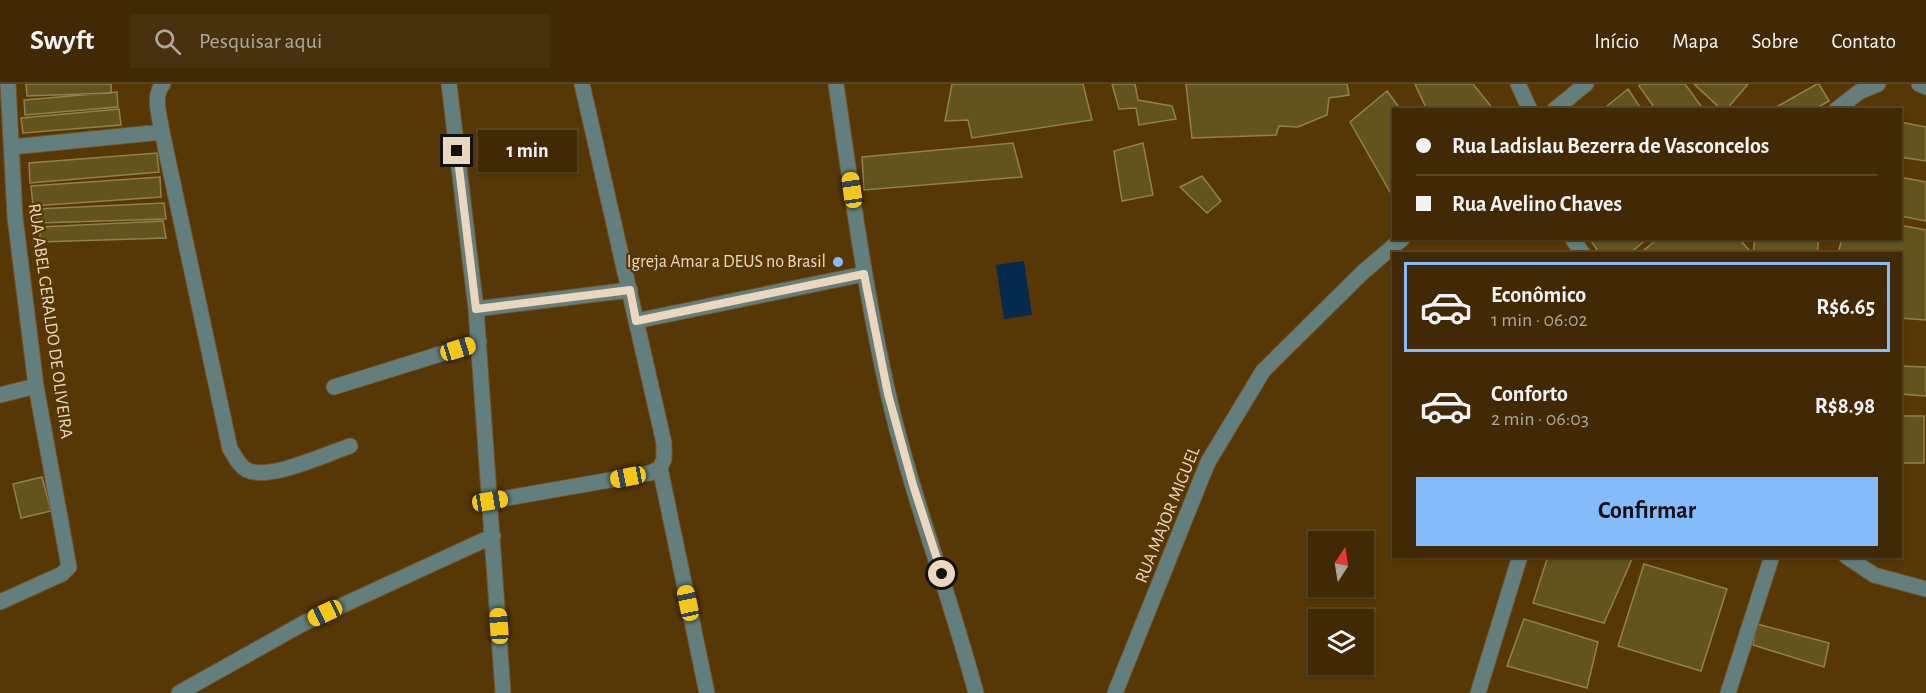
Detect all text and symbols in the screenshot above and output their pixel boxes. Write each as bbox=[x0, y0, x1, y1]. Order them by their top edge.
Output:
search box bbox=[130, 14, 550, 68]
icon: search bbox=[151, 25, 184, 58]
text: Swyft bbox=[30, 27, 94, 55]
text: Pesquisar aqui bbox=[199, 30, 322, 52]
text: Início bbox=[1594, 31, 1639, 52]
text: Mapa bbox=[1672, 31, 1719, 52]
text: Sobre bbox=[1752, 31, 1798, 52]
text: Contato bbox=[1831, 31, 1896, 52]
callout: 1 min bbox=[478, 130, 577, 172]
text: Rua Ladislau Bezerra de Vasconcelos bbox=[1452, 135, 1769, 157]
route end bbox=[443, 137, 470, 164]
text: 1 min bbox=[506, 141, 549, 161]
car bbox=[841, 171, 863, 209]
text: Rua Avelino Chaves bbox=[1452, 193, 1622, 215]
street label: RUA ABEL GERALDO DE OLIVEIRA bbox=[25, 202, 76, 440]
place label: Igreja Amar a DEUS no Brasil bbox=[627, 253, 826, 271]
marker: Igreja Amar a DEUS no Brasil bbox=[831, 255, 845, 269]
icon: car bbox=[1419, 280, 1473, 334]
text: Econômico bbox=[1491, 284, 1586, 306]
text: R$6.65 bbox=[1816, 296, 1875, 318]
text: 1 min · 06:02 bbox=[1491, 310, 1588, 330]
car bbox=[438, 335, 478, 363]
icon: car bbox=[1419, 379, 1473, 433]
text: Conforto bbox=[1491, 383, 1568, 405]
text: R$8.98 bbox=[1815, 395, 1875, 417]
text: 2 min · 06:03 bbox=[1491, 409, 1589, 429]
street label: RUA MAJOR MIGUEL bbox=[1132, 444, 1204, 586]
car bbox=[609, 465, 647, 489]
button: Confirmar bbox=[1416, 477, 1878, 546]
car bbox=[471, 489, 509, 513]
north arrow bbox=[1308, 531, 1374, 597]
map controls bbox=[1308, 531, 1374, 675]
route start bbox=[928, 560, 955, 587]
car bbox=[675, 584, 701, 622]
car bbox=[305, 597, 345, 629]
car bbox=[489, 607, 509, 645]
button: layers bbox=[1308, 609, 1374, 675]

